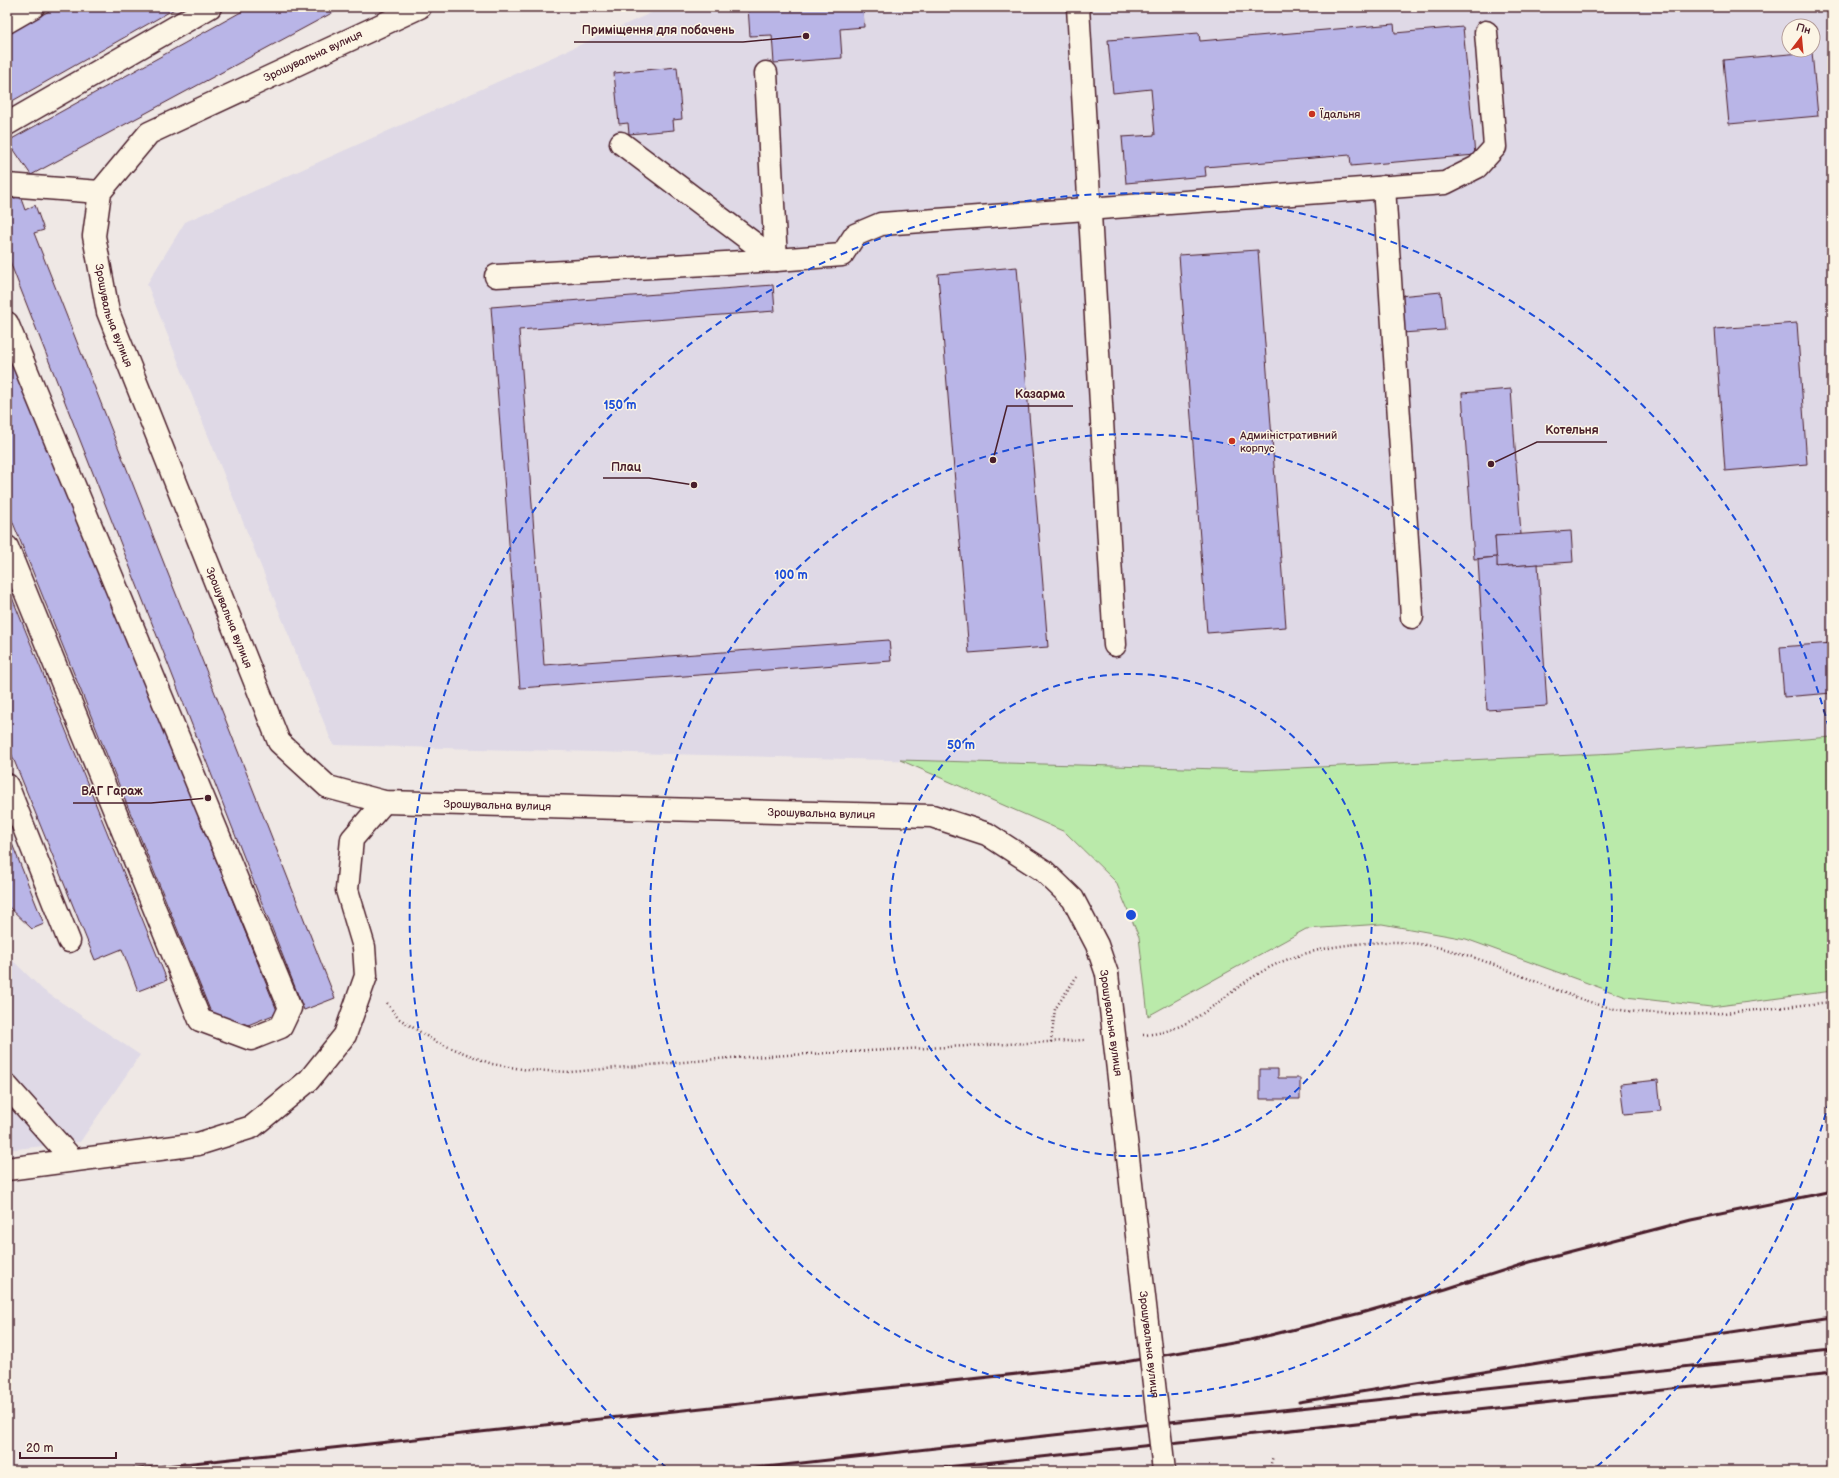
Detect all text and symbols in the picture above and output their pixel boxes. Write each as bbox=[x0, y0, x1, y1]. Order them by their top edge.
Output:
callout: Приміщення для побачень bbox=[574, 18, 743, 42]
north arrow bbox=[1781, 18, 1821, 58]
text: Пн bbox=[1795, 21, 1812, 37]
text: Приміщення для побачень bbox=[582, 23, 735, 38]
street label: Зрошувальна вулиця bbox=[262, 27, 364, 85]
place label: Їдальня bbox=[1319, 107, 1360, 121]
marker: Їдальня bbox=[1307, 109, 1317, 119]
street label: Зрошувальна вулиця bbox=[93, 263, 136, 369]
callout: Казарма bbox=[1007, 382, 1073, 406]
text: Казарма bbox=[1015, 387, 1066, 402]
text: 150 m bbox=[604, 398, 636, 413]
callout: Котельня bbox=[1537, 418, 1607, 442]
text: Котельня bbox=[1545, 423, 1599, 438]
place label: Адмиіністративний корпус bbox=[1239, 429, 1337, 455]
marker: Адмиіністративний корпус bbox=[1227, 436, 1237, 446]
callout: Плац bbox=[603, 454, 649, 478]
text: Плац bbox=[611, 460, 642, 475]
street label: Зрошувальна вулиця bbox=[204, 565, 255, 670]
text: 100 m bbox=[774, 568, 808, 583]
text: 50 m bbox=[947, 738, 975, 753]
callout: ВАГ Гараж bbox=[73, 779, 151, 803]
text: ВАГ Гараж bbox=[81, 784, 143, 799]
street label: Зрошувальна вулиця bbox=[444, 797, 551, 813]
street label: Зрошувальна вулиця bbox=[767, 805, 875, 821]
centre of rings bbox=[1124, 908, 1138, 922]
street label: Зрошувальна вулиця bbox=[1097, 969, 1125, 1077]
street label: Зрошувальна вулиця bbox=[1137, 1290, 1162, 1399]
scale bar bbox=[20, 1434, 116, 1460]
text: 20 m bbox=[26, 1441, 53, 1456]

